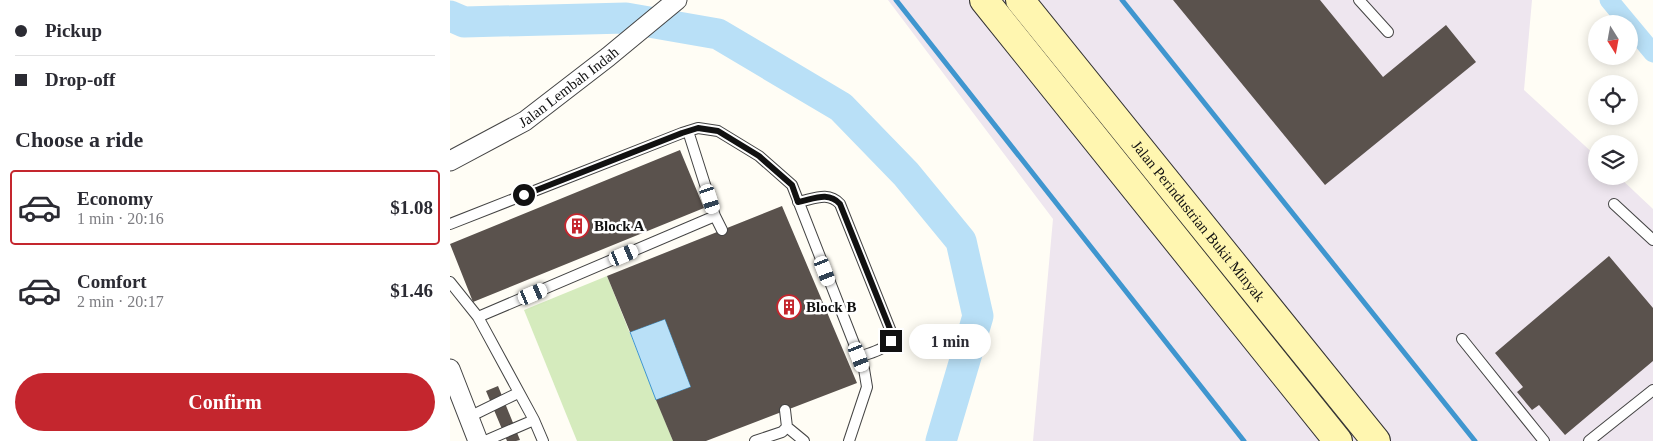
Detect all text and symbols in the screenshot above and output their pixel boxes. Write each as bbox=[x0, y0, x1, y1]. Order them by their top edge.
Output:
north arrow bbox=[1588, 15, 1638, 65]
map controls bbox=[1588, 15, 1638, 185]
text: Pickup bbox=[45, 20, 102, 41]
street label: Jalan Lembah Indah bbox=[516, 43, 622, 131]
text: Drop-off bbox=[45, 69, 115, 90]
button: locate bbox=[1588, 75, 1638, 125]
text: Choose a ride bbox=[15, 127, 143, 152]
button: layers bbox=[1588, 135, 1638, 185]
street label: Jalan Perindustrian Bukit Minyak bbox=[1129, 137, 1268, 305]
car bbox=[698, 182, 721, 216]
route start bbox=[513, 184, 535, 206]
icon: car bbox=[17, 185, 62, 230]
text: Economy bbox=[77, 188, 153, 209]
text: $1.08 bbox=[390, 197, 433, 218]
text: 1 min · 20:16 bbox=[77, 210, 164, 227]
building icon: Block A bbox=[564, 213, 590, 239]
place label: Block A bbox=[594, 218, 645, 234]
car bbox=[607, 242, 640, 268]
car bbox=[812, 254, 837, 288]
icon: car bbox=[17, 268, 62, 313]
text: Comfort bbox=[77, 271, 147, 292]
text: $1.46 bbox=[390, 280, 433, 301]
car bbox=[516, 281, 549, 307]
text: 2 min · 20:17 bbox=[77, 293, 164, 310]
building icon: Block B bbox=[776, 294, 802, 320]
place label: Block B bbox=[806, 299, 856, 315]
callout: 1 min bbox=[908, 324, 991, 358]
route end bbox=[880, 330, 902, 352]
text: 1 min bbox=[931, 333, 969, 350]
car bbox=[846, 340, 871, 374]
button: Confirm bbox=[15, 373, 435, 431]

